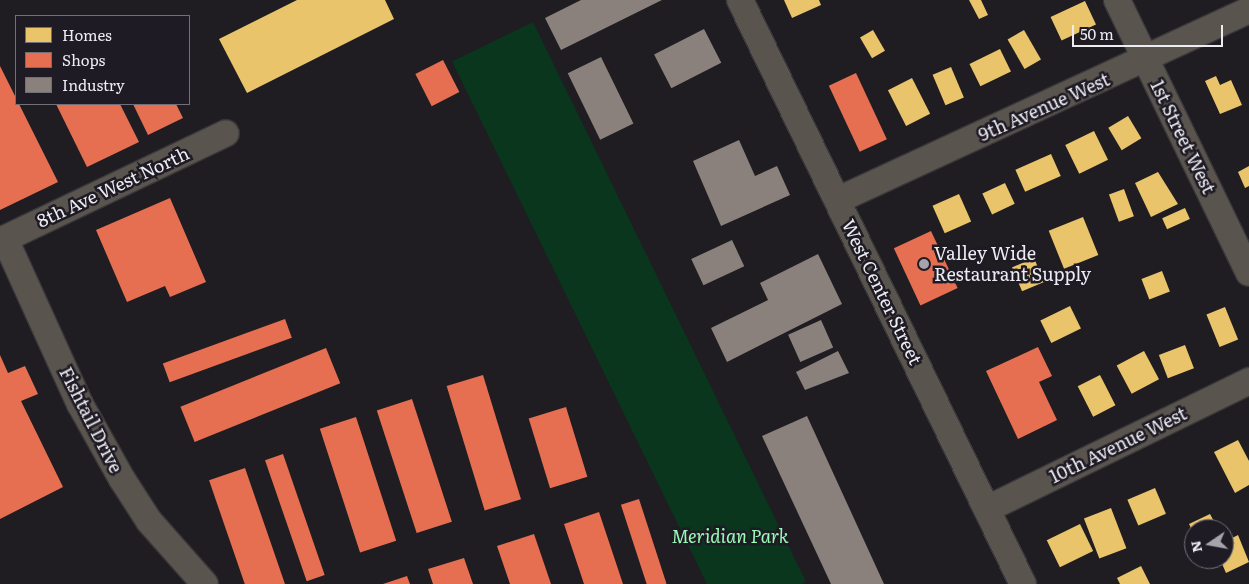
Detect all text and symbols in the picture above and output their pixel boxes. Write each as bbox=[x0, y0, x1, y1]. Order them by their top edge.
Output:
legend bbox=[15, 15, 190, 105]
scale bar bbox=[1074, 15, 1225, 47]
text: 50 m bbox=[1080, 22, 1114, 45]
text: Homes bbox=[62, 23, 112, 46]
text: Shops bbox=[62, 48, 105, 71]
street label: 9th Avenue West bbox=[975, 68, 1113, 146]
text: Industry bbox=[62, 73, 125, 96]
street label: 1st Street West bbox=[1146, 77, 1220, 197]
street label: 8th Ave West North bbox=[33, 142, 193, 232]
street label: West Center Street bbox=[837, 216, 927, 368]
place label: Valley Wide Restaurant Supply bbox=[934, 243, 1091, 286]
marker: Valley Wide Restaurant Supply bbox=[918, 258, 930, 270]
street label: Fishtail Drive bbox=[55, 363, 127, 477]
street label: 10th Avenue West bbox=[1046, 402, 1190, 488]
north arrow bbox=[1184, 519, 1234, 569]
park label: Meridian Park bbox=[671, 525, 789, 547]
text: N bbox=[1184, 539, 1206, 555]

